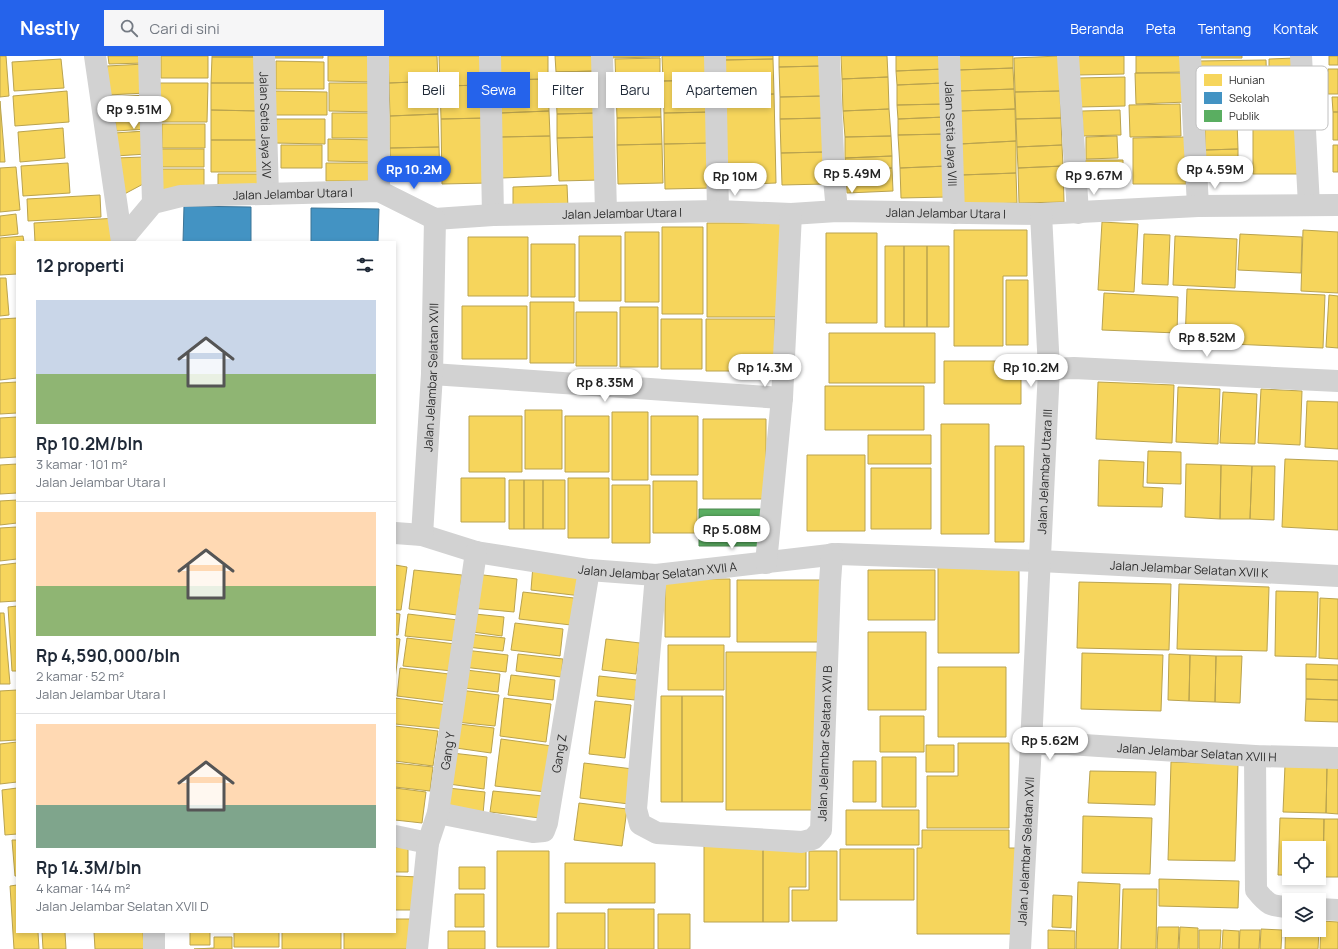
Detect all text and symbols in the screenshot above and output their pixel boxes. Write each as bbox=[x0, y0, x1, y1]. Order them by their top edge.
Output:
search box bbox=[104, 10, 384, 46]
text: Nestly bbox=[20, 15, 80, 41]
icon: search bbox=[118, 17, 140, 39]
text: Cari di sini bbox=[150, 18, 220, 39]
text: Beranda bbox=[1070, 19, 1124, 38]
text: Peta bbox=[1146, 19, 1176, 38]
text: Tentang bbox=[1198, 19, 1251, 38]
text: Kontak bbox=[1273, 19, 1318, 38]
legend bbox=[1196, 66, 1328, 130]
street label: Jalan Setia Jaya XIV bbox=[256, 71, 276, 179]
chip: Beli bbox=[408, 72, 459, 108]
chip: Sewa bbox=[467, 72, 530, 108]
chip: Filter bbox=[538, 72, 598, 108]
chip: Baru bbox=[606, 72, 664, 108]
chip: Apartemen bbox=[672, 72, 771, 108]
text: Hunian bbox=[1229, 72, 1265, 87]
street label: Jalan Setia Jaya VIII bbox=[941, 81, 962, 187]
text: Sekolah bbox=[1229, 90, 1269, 105]
pin: Rp 9.51M bbox=[93, 96, 175, 130]
text: Rp 9.51M bbox=[106, 100, 162, 118]
text: Publik bbox=[1229, 108, 1260, 123]
pin: Rp 10.2M bbox=[373, 156, 455, 190]
pin: Rp 4.59M bbox=[1174, 156, 1256, 190]
text: Rp 10.2M bbox=[386, 160, 442, 178]
pin: Rp 5.49M bbox=[811, 160, 893, 194]
text: Rp 4.59M bbox=[1186, 160, 1244, 178]
pin: Rp 9.67M bbox=[1053, 162, 1135, 196]
pin: Rp 10M bbox=[702, 163, 768, 197]
text: Rp 5.49M bbox=[823, 164, 881, 182]
text: Rp 9.67M bbox=[1065, 166, 1123, 184]
text: Rp 10M bbox=[713, 167, 757, 185]
street label: Jalan Jelambar Utara I bbox=[233, 183, 353, 203]
street label: Jalan Jelambar Utara I bbox=[562, 203, 682, 222]
street label: Jalan Jelambar Utara I bbox=[886, 203, 1006, 222]
text: 12 properti bbox=[36, 254, 124, 277]
icon: filters bbox=[354, 254, 376, 276]
street label: Jalan Jelambar Selatan XVII bbox=[419, 303, 442, 452]
pin: Rp 8.52M bbox=[1166, 324, 1248, 358]
icon: home bbox=[170, 326, 242, 398]
text: Rp 8.52M bbox=[1178, 328, 1236, 346]
pin: Rp 14.3M bbox=[724, 354, 806, 388]
pin: Rp 10.2M bbox=[990, 354, 1072, 388]
text: Rp 14.3M bbox=[737, 358, 793, 376]
text: Rp 10.2M bbox=[1003, 358, 1059, 376]
pin: Rp 8.35M bbox=[564, 369, 646, 403]
text: Rp 8.35M bbox=[576, 373, 634, 391]
street label: Jalan Jelambar Utara III bbox=[1033, 408, 1056, 535]
text: Rp 10.2M/bln bbox=[36, 432, 143, 455]
text: 3 kamar · 101 m² bbox=[36, 455, 127, 473]
text: Jalan Jelambar Utara I bbox=[36, 473, 166, 491]
pin: Rp 5.08M bbox=[691, 516, 773, 550]
text: Rp 5.08M bbox=[703, 520, 761, 538]
icon: home bbox=[170, 538, 242, 610]
street label: Jalan Jelambar Selatan XVII K bbox=[1110, 556, 1270, 581]
street label: Jalan Jelambar Selatan XVII A bbox=[577, 557, 738, 584]
text: Rp 4,590,000/bln bbox=[36, 644, 180, 667]
street label: Jalan Jelambar Selatan XVI B bbox=[813, 665, 835, 822]
text: 2 kamar · 52 m² bbox=[36, 667, 124, 685]
text: Jalan Jelambar Utara I bbox=[36, 685, 166, 703]
pin: Rp 5.62M bbox=[1009, 727, 1091, 761]
street label: Gang Y bbox=[436, 730, 458, 771]
text: Rp 5.62M bbox=[1021, 731, 1079, 749]
street label: Gang Z bbox=[547, 733, 570, 774]
street label: Jalan Jelambar Selatan XVII H bbox=[1116, 739, 1277, 765]
icon: home bbox=[170, 750, 242, 822]
street label: Jalan Jelambar Selatan XVII bbox=[1013, 776, 1038, 926]
map controls bbox=[1282, 841, 1326, 937]
button: locate bbox=[1282, 841, 1326, 885]
text: Rp 14.3M/bln bbox=[36, 856, 141, 879]
text: 4 kamar · 144 m² bbox=[36, 879, 130, 897]
button: layers bbox=[1282, 893, 1326, 937]
text: Jalan Jelambar Selatan XVII D bbox=[36, 897, 209, 915]

